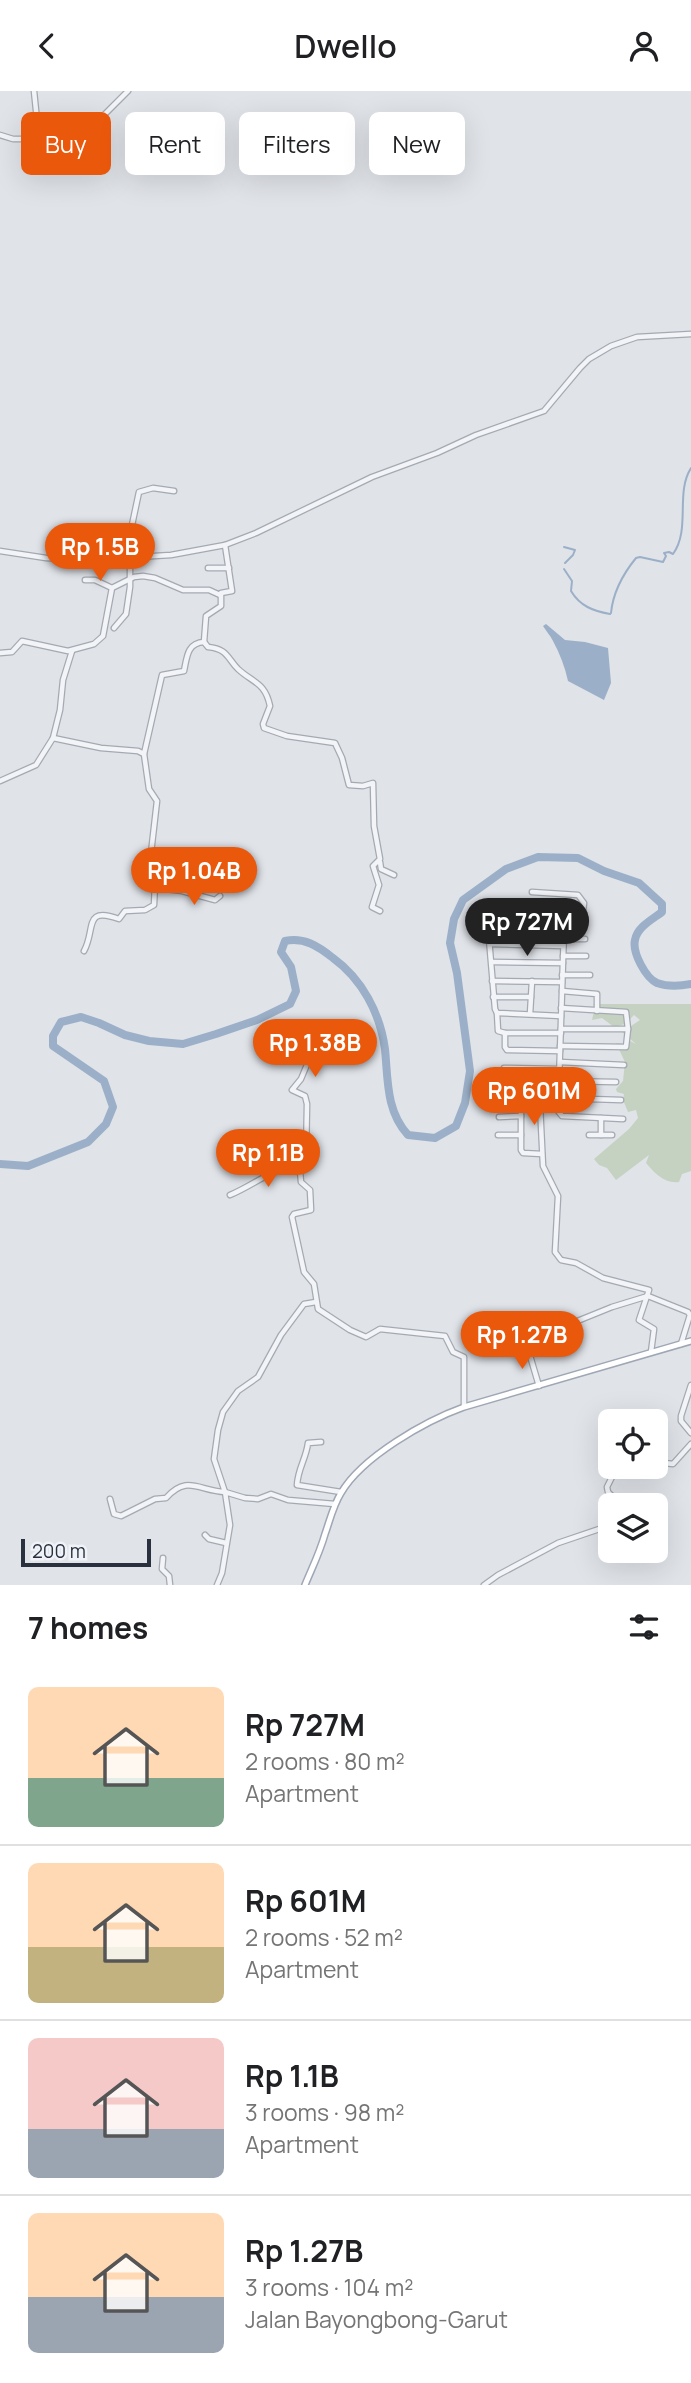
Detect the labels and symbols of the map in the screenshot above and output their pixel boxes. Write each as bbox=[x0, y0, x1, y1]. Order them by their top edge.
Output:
pin: Rp 1.5B bbox=[35, 524, 165, 583]
pin: Rp 1.04B bbox=[122, 847, 266, 907]
pin: Rp 727M bbox=[462, 899, 592, 958]
pin: Rp 1.38B bbox=[243, 1019, 387, 1079]
pin: Rp 601M bbox=[469, 1067, 599, 1127]
pin: Rp 1.1B bbox=[203, 1129, 333, 1189]
pin: Rp 1.27B bbox=[450, 1311, 594, 1371]
scale bar bbox=[21, 1536, 150, 1568]

